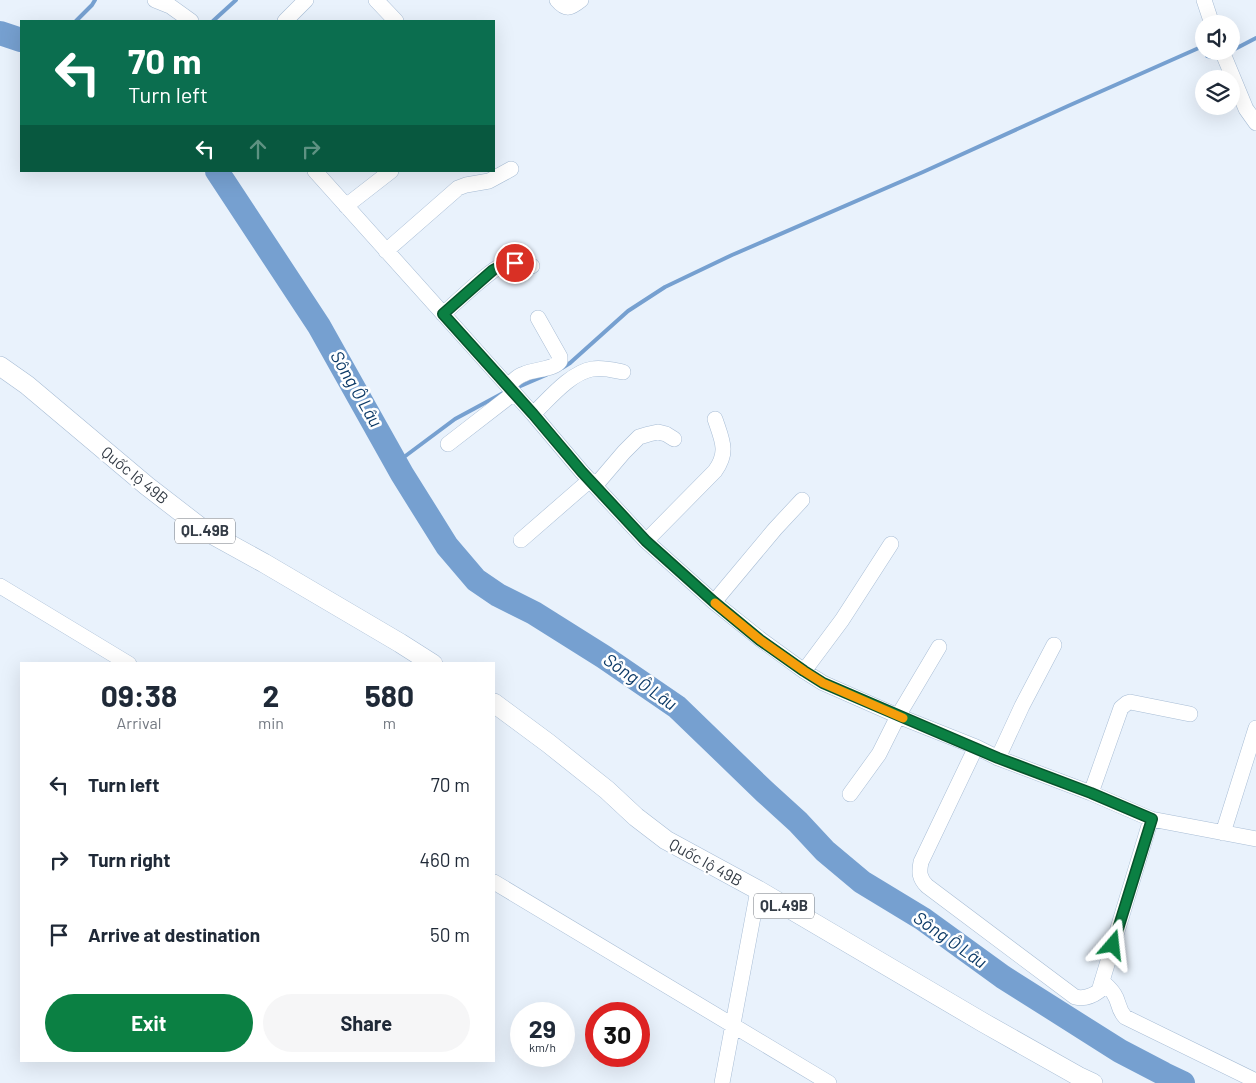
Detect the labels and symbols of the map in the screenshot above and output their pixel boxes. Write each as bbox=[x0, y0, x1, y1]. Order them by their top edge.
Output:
pin bbox=[494, 242, 536, 284]
water label: Sông Ô Lâu bbox=[326, 346, 387, 431]
street label: Quốc lộ 49B bbox=[98, 442, 173, 507]
road number: QL.49B bbox=[175, 518, 235, 544]
water label: Sông Ô Lâu bbox=[600, 648, 681, 714]
street label: Quốc lộ 49B bbox=[666, 834, 746, 889]
road number: QL.49B bbox=[754, 894, 814, 918]
water label: Sông Ô Lâu bbox=[910, 906, 991, 972]
position arrow bbox=[1086, 918, 1138, 970]
speed limit sign: 30 bbox=[585, 1002, 650, 1067]

